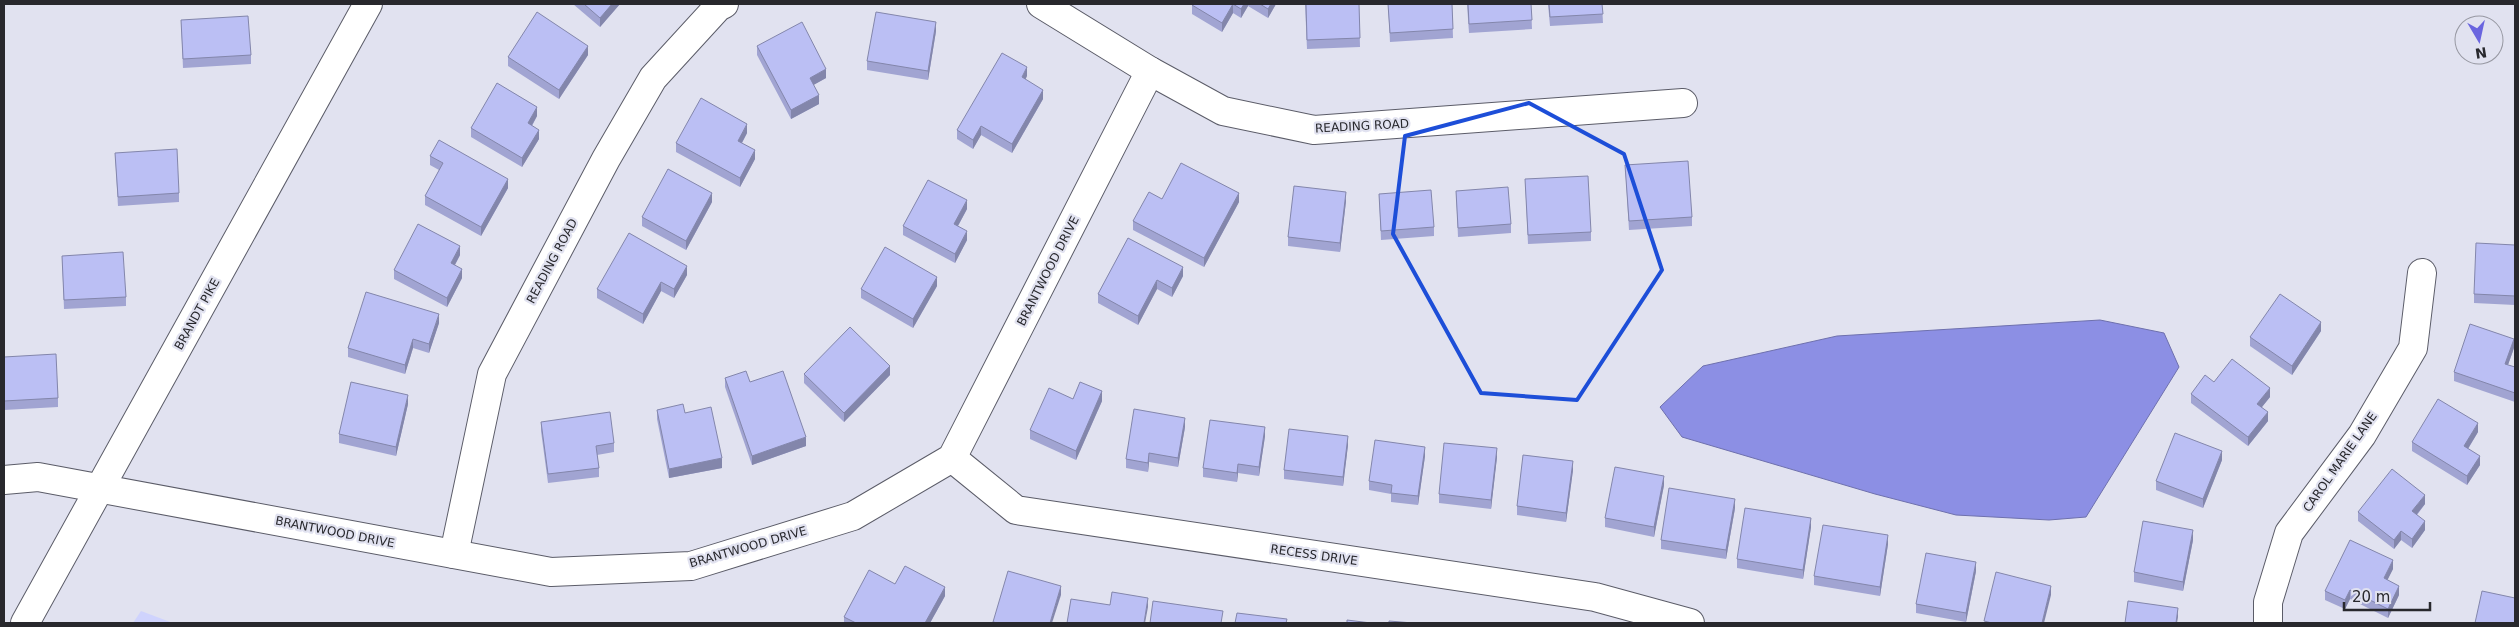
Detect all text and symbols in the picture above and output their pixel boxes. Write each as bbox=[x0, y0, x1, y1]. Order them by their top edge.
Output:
north arrow bbox=[2454, 15, 2504, 65]
text: N bbox=[2474, 44, 2488, 62]
street label: READING ROAD bbox=[1315, 117, 1409, 135]
street label: BRANTWOOD DRIVE bbox=[1014, 214, 1082, 328]
street label: READING ROAD bbox=[524, 216, 580, 306]
street label: BRANDT PIKE bbox=[172, 276, 222, 352]
street label: CAROL MARIE LANE bbox=[2300, 409, 2380, 515]
street label: BRANTWOOD DRIVE bbox=[274, 514, 396, 550]
street label: BRANTWOOD DRIVE bbox=[688, 524, 808, 570]
street label: RECESS DRIVE bbox=[1270, 542, 1358, 568]
scale bar bbox=[2344, 580, 2430, 612]
text: 20 m bbox=[2352, 588, 2390, 606]

